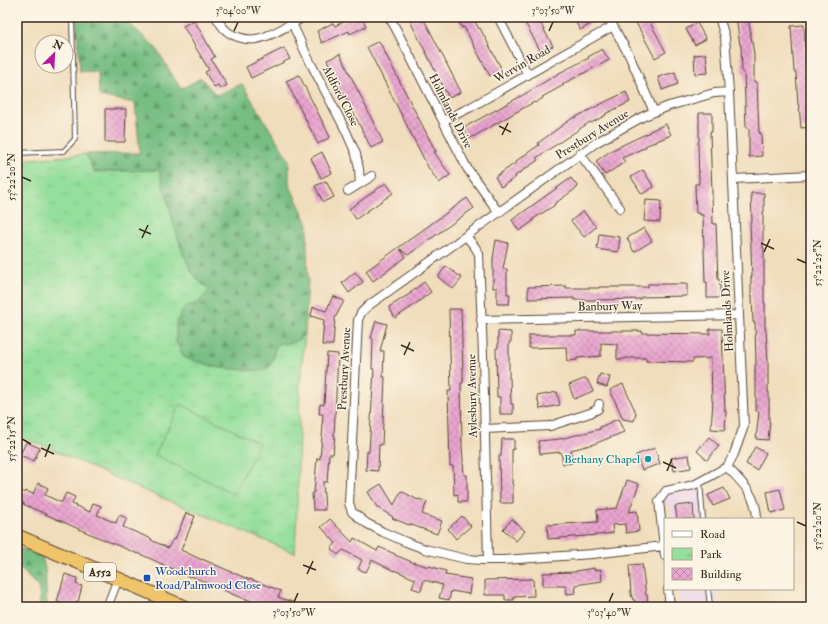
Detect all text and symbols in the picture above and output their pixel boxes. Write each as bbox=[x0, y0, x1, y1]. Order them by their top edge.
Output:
text: 3°04'00"W bbox=[215, 5, 261, 17]
text: 3°03'50"W bbox=[532, 5, 575, 17]
north arrow bbox=[34, 34, 74, 74]
text: N bbox=[50, 37, 66, 54]
street label: Wervin Road bbox=[490, 42, 553, 87]
street label: Aldford Close bbox=[319, 63, 362, 129]
street label: Holmlands Drive bbox=[425, 71, 476, 151]
street label: Prestbury Avenue bbox=[553, 106, 632, 163]
text: 53°22'20"N bbox=[6, 153, 18, 201]
text: 53°22'25"N bbox=[812, 239, 824, 287]
street label: Holmlands Drive bbox=[718, 270, 737, 352]
street label: Banbury Way bbox=[578, 298, 643, 315]
street label: Prestbury Avenue bbox=[335, 327, 354, 411]
street label: Aylesbury Avenue bbox=[464, 354, 481, 439]
text: 53°22'15"N bbox=[6, 416, 18, 462]
place label: Bethany Chapel bbox=[564, 452, 640, 467]
marker: Bethany Chapel bbox=[643, 454, 653, 464]
text: 53°22'20"N bbox=[812, 502, 824, 550]
legend bbox=[664, 518, 794, 590]
text: Road bbox=[700, 527, 725, 542]
text: Park bbox=[700, 547, 722, 562]
road number: A552 bbox=[84, 563, 116, 581]
place label: Woodchurch Road/Palmwood Close bbox=[154, 564, 261, 593]
text: Building bbox=[700, 567, 743, 582]
marker: Woodchurch Road/Palmwood Close bbox=[142, 573, 152, 583]
text: 3°03'50"W bbox=[273, 607, 316, 619]
text: 3°03'40"W bbox=[587, 607, 632, 619]

